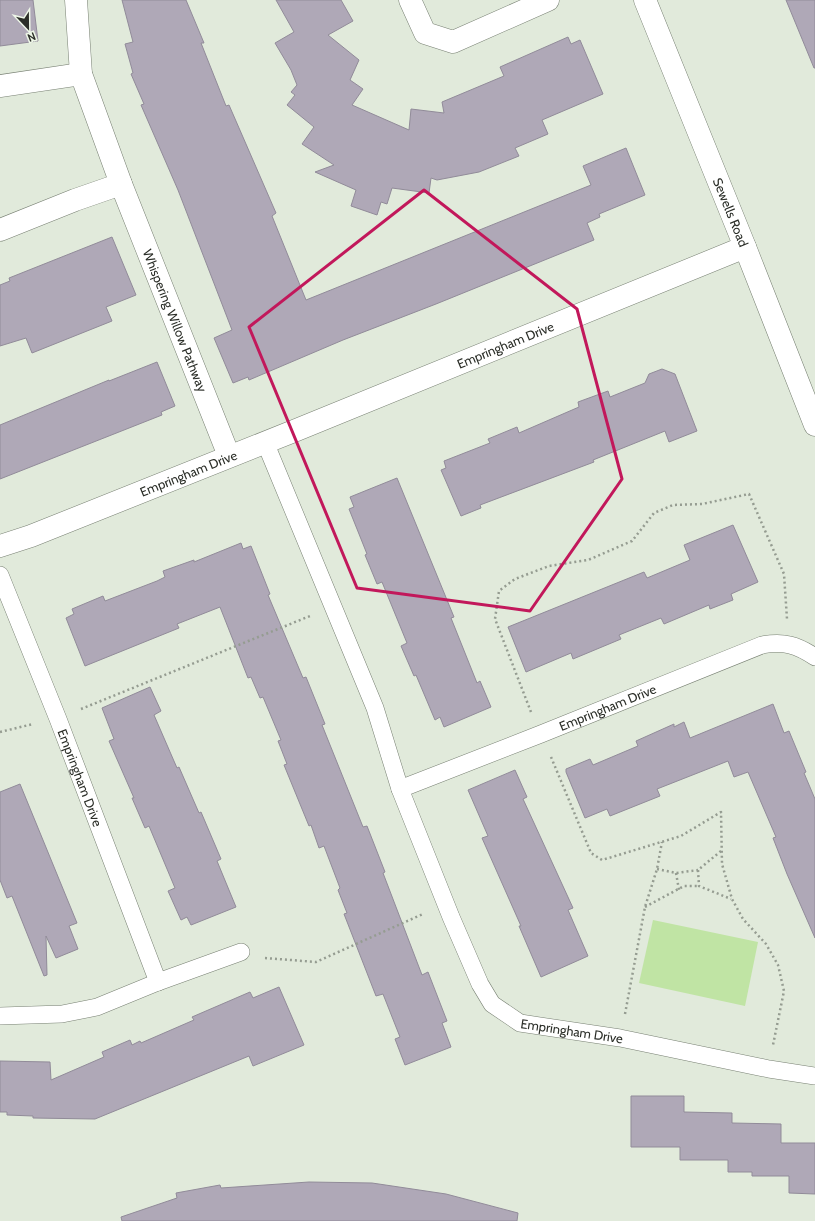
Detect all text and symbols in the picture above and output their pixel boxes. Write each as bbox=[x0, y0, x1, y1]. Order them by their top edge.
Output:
north arrow bbox=[8, 8, 48, 48]
text: N bbox=[26, 29, 38, 45]
street label: Sewells Road bbox=[710, 175, 752, 249]
street label: Whispering Willow Pathway bbox=[140, 247, 211, 395]
street label: Empringham Drive bbox=[455, 318, 556, 372]
street label: Empringham Drive bbox=[137, 446, 240, 500]
street label: Empringham Drive bbox=[557, 680, 659, 734]
street label: Empringham Drive bbox=[54, 727, 106, 829]
street label: Empringham Drive bbox=[520, 1015, 624, 1046]

